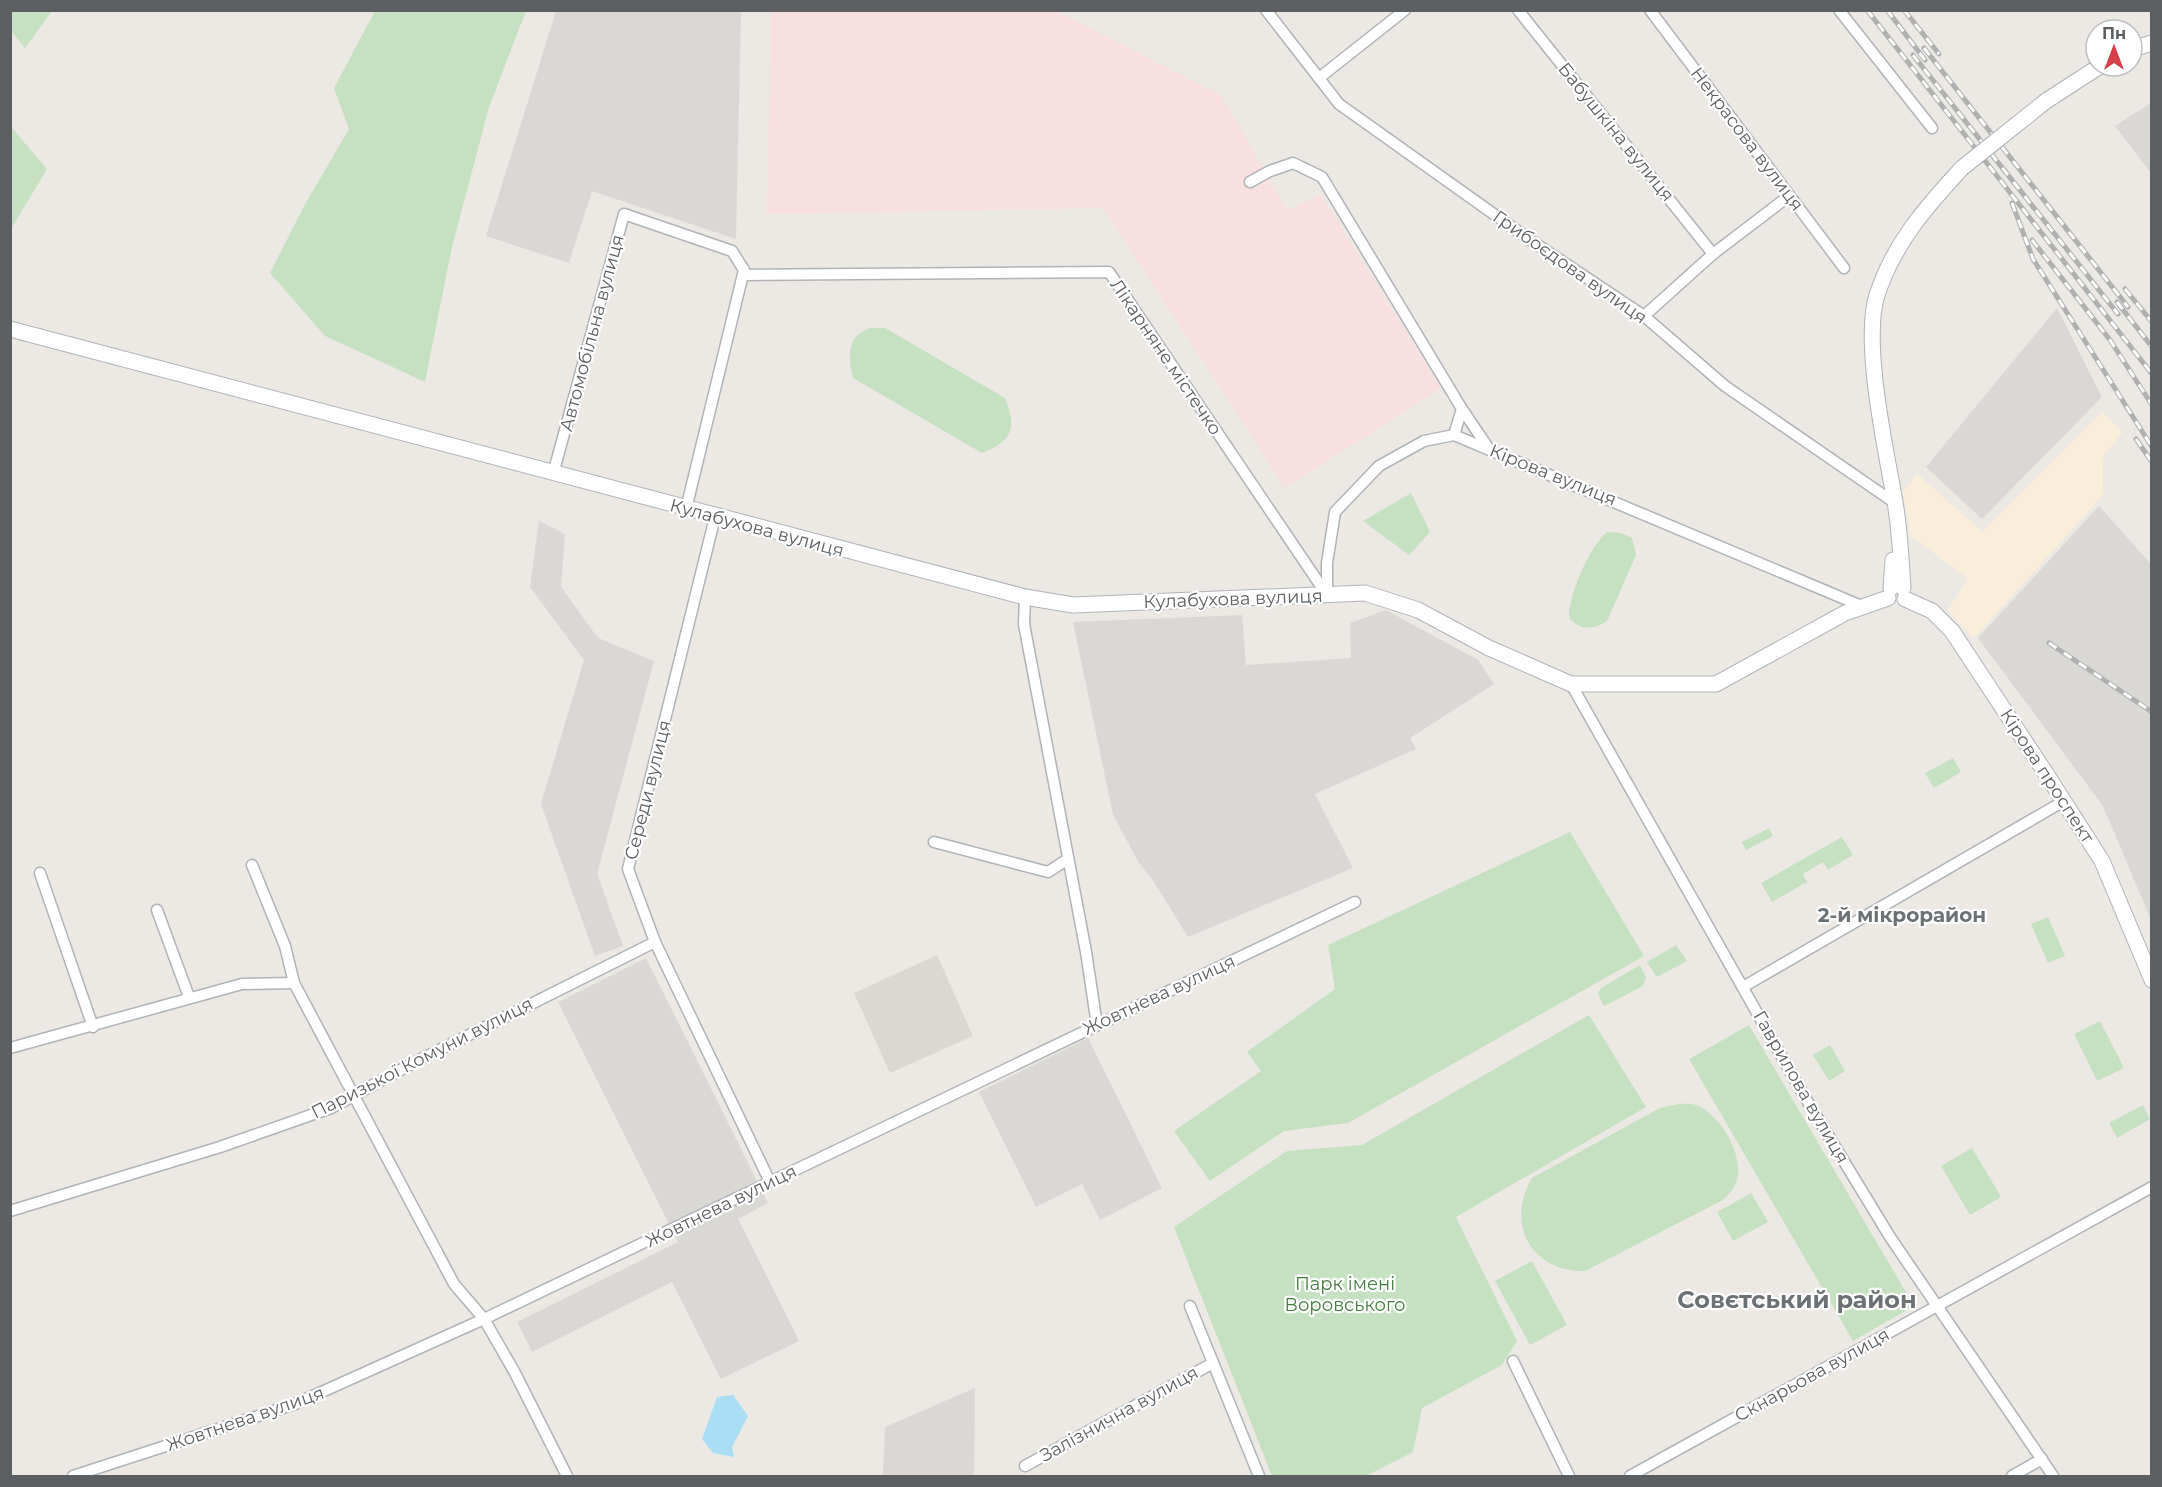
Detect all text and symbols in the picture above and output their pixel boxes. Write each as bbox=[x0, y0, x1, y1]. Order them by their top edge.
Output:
north arrow bbox=[2084, 18, 2144, 78]
text: Пн bbox=[2102, 24, 2126, 43]
street label: Бабушкіна вулиця bbox=[1553, 58, 1679, 206]
street label: Некрасова вулиця bbox=[1686, 63, 1808, 215]
street label: Грибоєдова вулиця bbox=[1489, 206, 1651, 328]
street label: Автомобільна вулиця bbox=[555, 232, 629, 434]
street label: Лікарняне містечко bbox=[1105, 275, 1227, 439]
street label: Кірова вулиця bbox=[1486, 440, 1620, 510]
street label: Кулабухова вулиця bbox=[668, 494, 846, 562]
street label: Кулабухова вулиця bbox=[1143, 585, 1323, 613]
street label: Кірова проспект bbox=[1995, 705, 2099, 848]
street label: Середи вулиця bbox=[620, 718, 676, 862]
district label: 2-й мікрорайон bbox=[1818, 903, 1986, 927]
street label: Жовтнева вулиця bbox=[1079, 950, 1239, 1040]
street label: Паризької Комуни вулиця bbox=[308, 992, 536, 1124]
street label: Гаврилова вулиця bbox=[1748, 1007, 1854, 1167]
street label: Жовтнева вулиця bbox=[642, 1160, 800, 1252]
park label: Парк імені Воровського bbox=[1284, 1273, 1406, 1316]
district label: Совєтський район bbox=[1677, 1285, 1917, 1314]
street label: Скнарьова вулиця bbox=[1731, 1323, 1893, 1427]
street label: Залізнична вулиця bbox=[1036, 1361, 1202, 1467]
street label: Жовтнева вулиця bbox=[163, 1382, 327, 1456]

